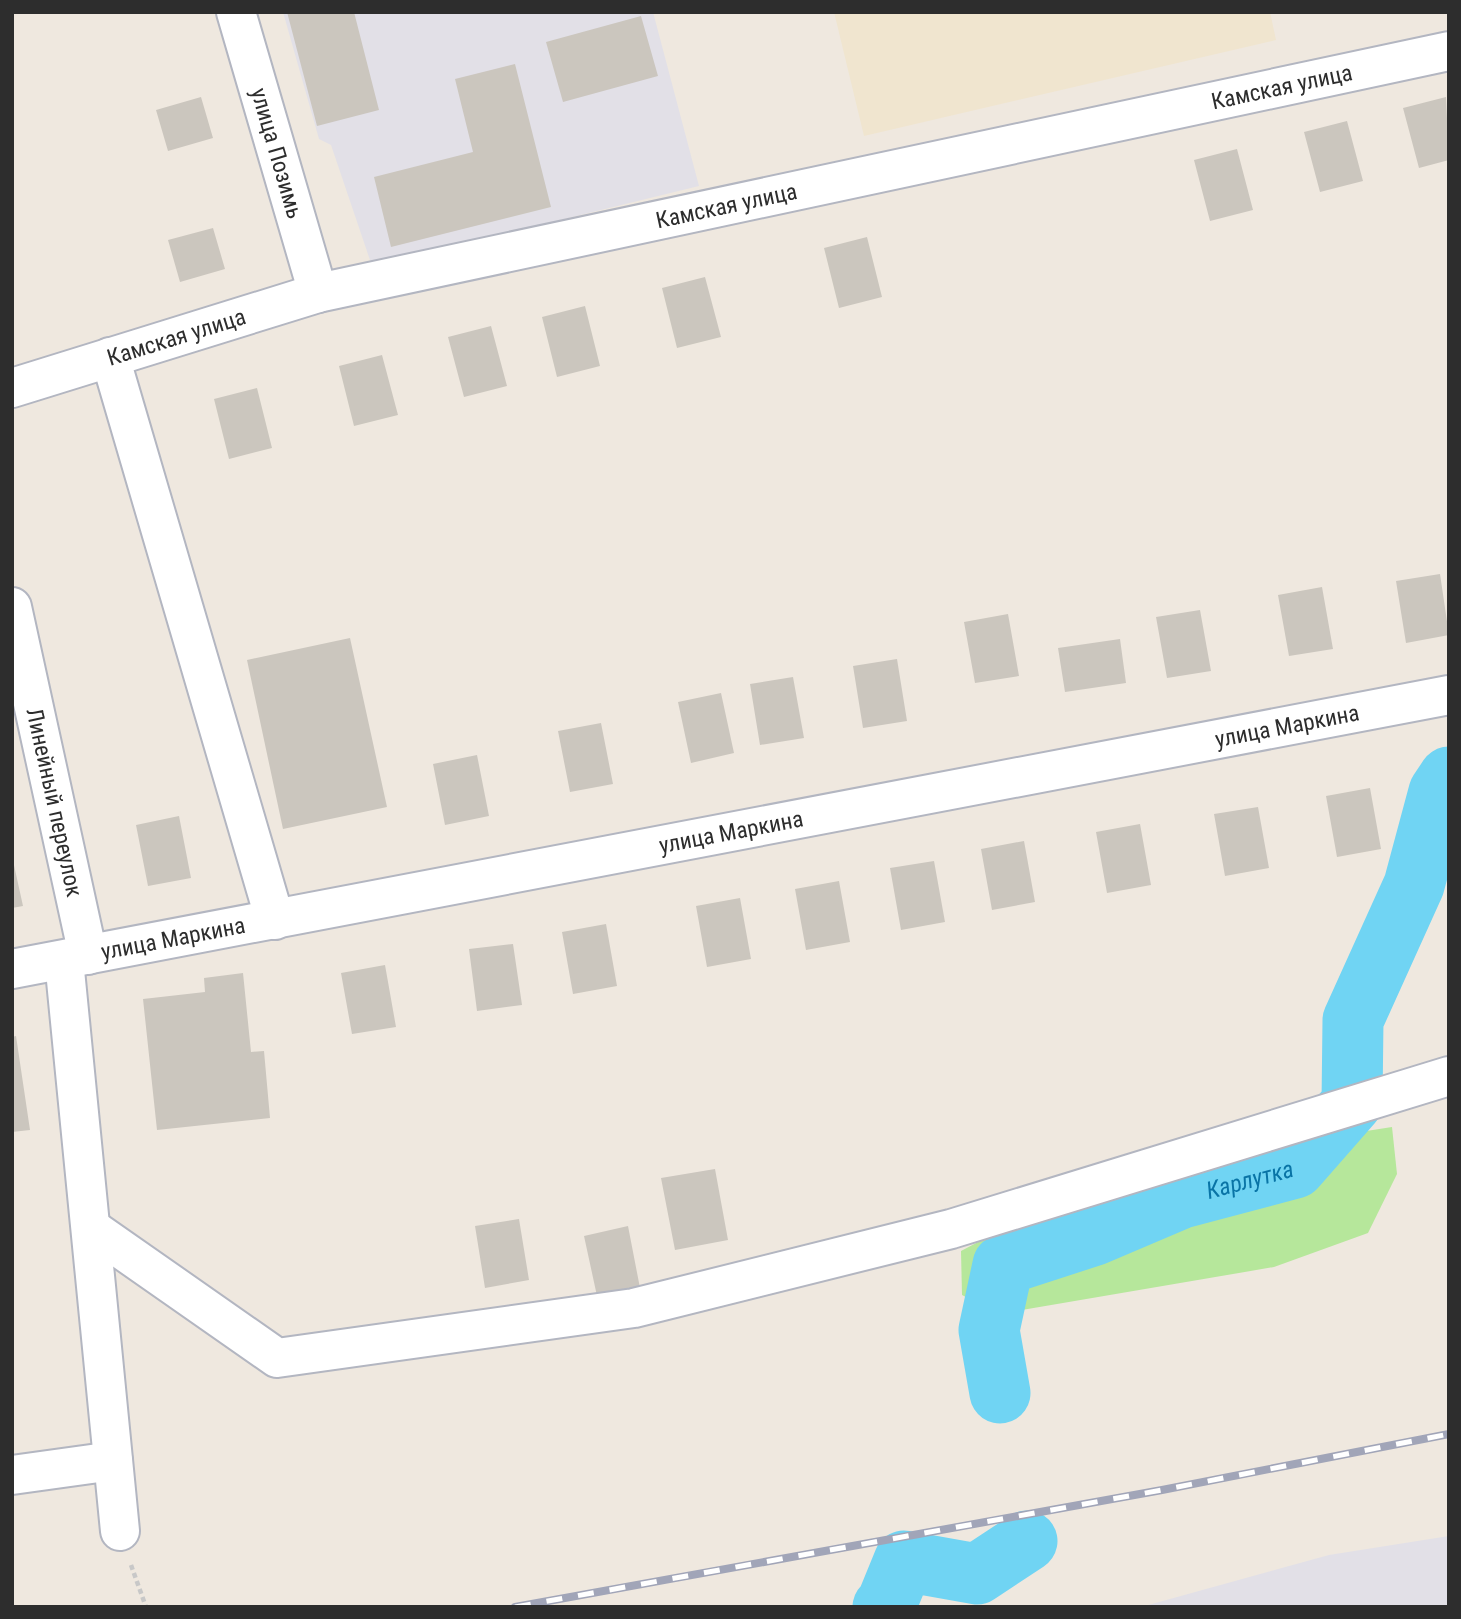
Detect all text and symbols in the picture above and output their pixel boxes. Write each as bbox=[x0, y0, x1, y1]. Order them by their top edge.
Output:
street label: Камская улица bbox=[1209, 59, 1355, 115]
street label: улица Позимь bbox=[245, 85, 309, 222]
street label: Камская улица bbox=[653, 177, 799, 234]
street label: Камская улица bbox=[104, 303, 249, 371]
street label: улица Маркина bbox=[1213, 699, 1361, 753]
street label: Линейный переулок bbox=[21, 706, 88, 899]
street label: улица Маркина bbox=[657, 805, 805, 859]
street label: улица Маркина bbox=[99, 911, 247, 965]
water label: Карлутка bbox=[1203, 1155, 1297, 1205]

